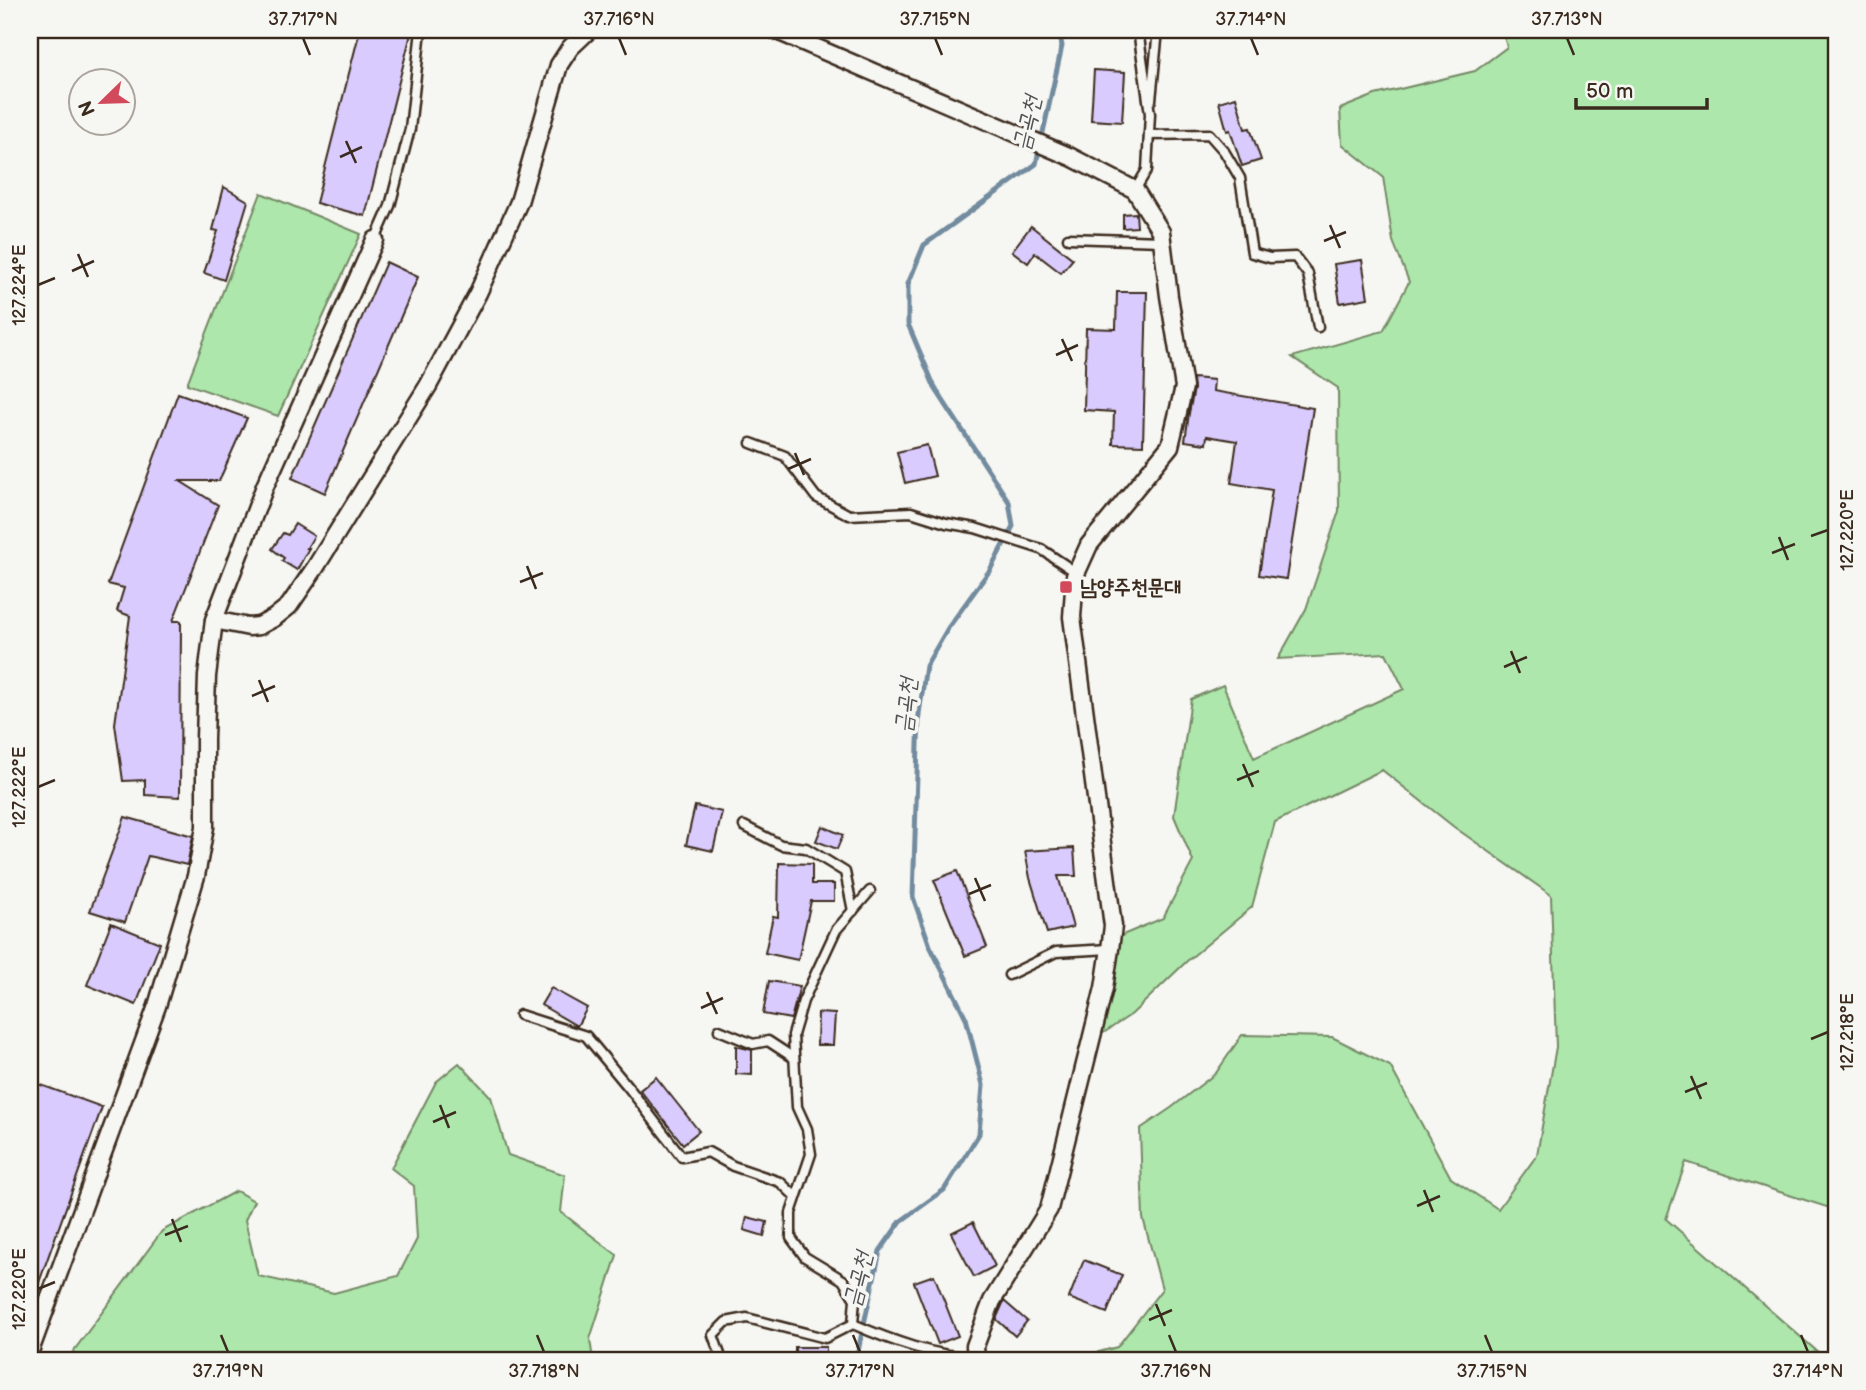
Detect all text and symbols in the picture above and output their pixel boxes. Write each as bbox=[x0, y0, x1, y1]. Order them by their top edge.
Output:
text: 37.717°N bbox=[268, 9, 338, 30]
text: 37.716°N bbox=[583, 9, 655, 30]
text: 37.715°N bbox=[899, 9, 971, 30]
text: 37.714°N bbox=[1215, 9, 1287, 30]
text: 37.713°N bbox=[1531, 9, 1603, 30]
north arrow bbox=[66, 66, 136, 136]
scale bar bbox=[1576, 66, 1707, 110]
text: 50 m bbox=[1586, 79, 1633, 104]
water label: 금곡천 bbox=[1007, 91, 1047, 153]
text: N bbox=[74, 97, 101, 119]
text: 127.224°E bbox=[9, 244, 30, 326]
text: 127.220°E bbox=[1837, 489, 1858, 571]
place label: 남양주천문대 bbox=[1080, 575, 1181, 600]
marker: 남양주천문대 bbox=[1058, 579, 1074, 595]
water label: 금곡천 bbox=[889, 674, 923, 734]
text: 127.222°E bbox=[9, 746, 30, 828]
text: 127.218°E bbox=[1837, 993, 1858, 1071]
water label: 금곡천 bbox=[838, 1247, 879, 1310]
text: 127.220°E bbox=[9, 1248, 30, 1330]
text: 37.719°N bbox=[192, 1361, 264, 1382]
text: 37.718°N bbox=[508, 1361, 580, 1382]
text: 37.717°N bbox=[825, 1361, 895, 1382]
text: 37.716°N bbox=[1140, 1361, 1212, 1382]
text: 37.715°N bbox=[1456, 1361, 1528, 1382]
text: 37.714°N bbox=[1772, 1361, 1844, 1382]

